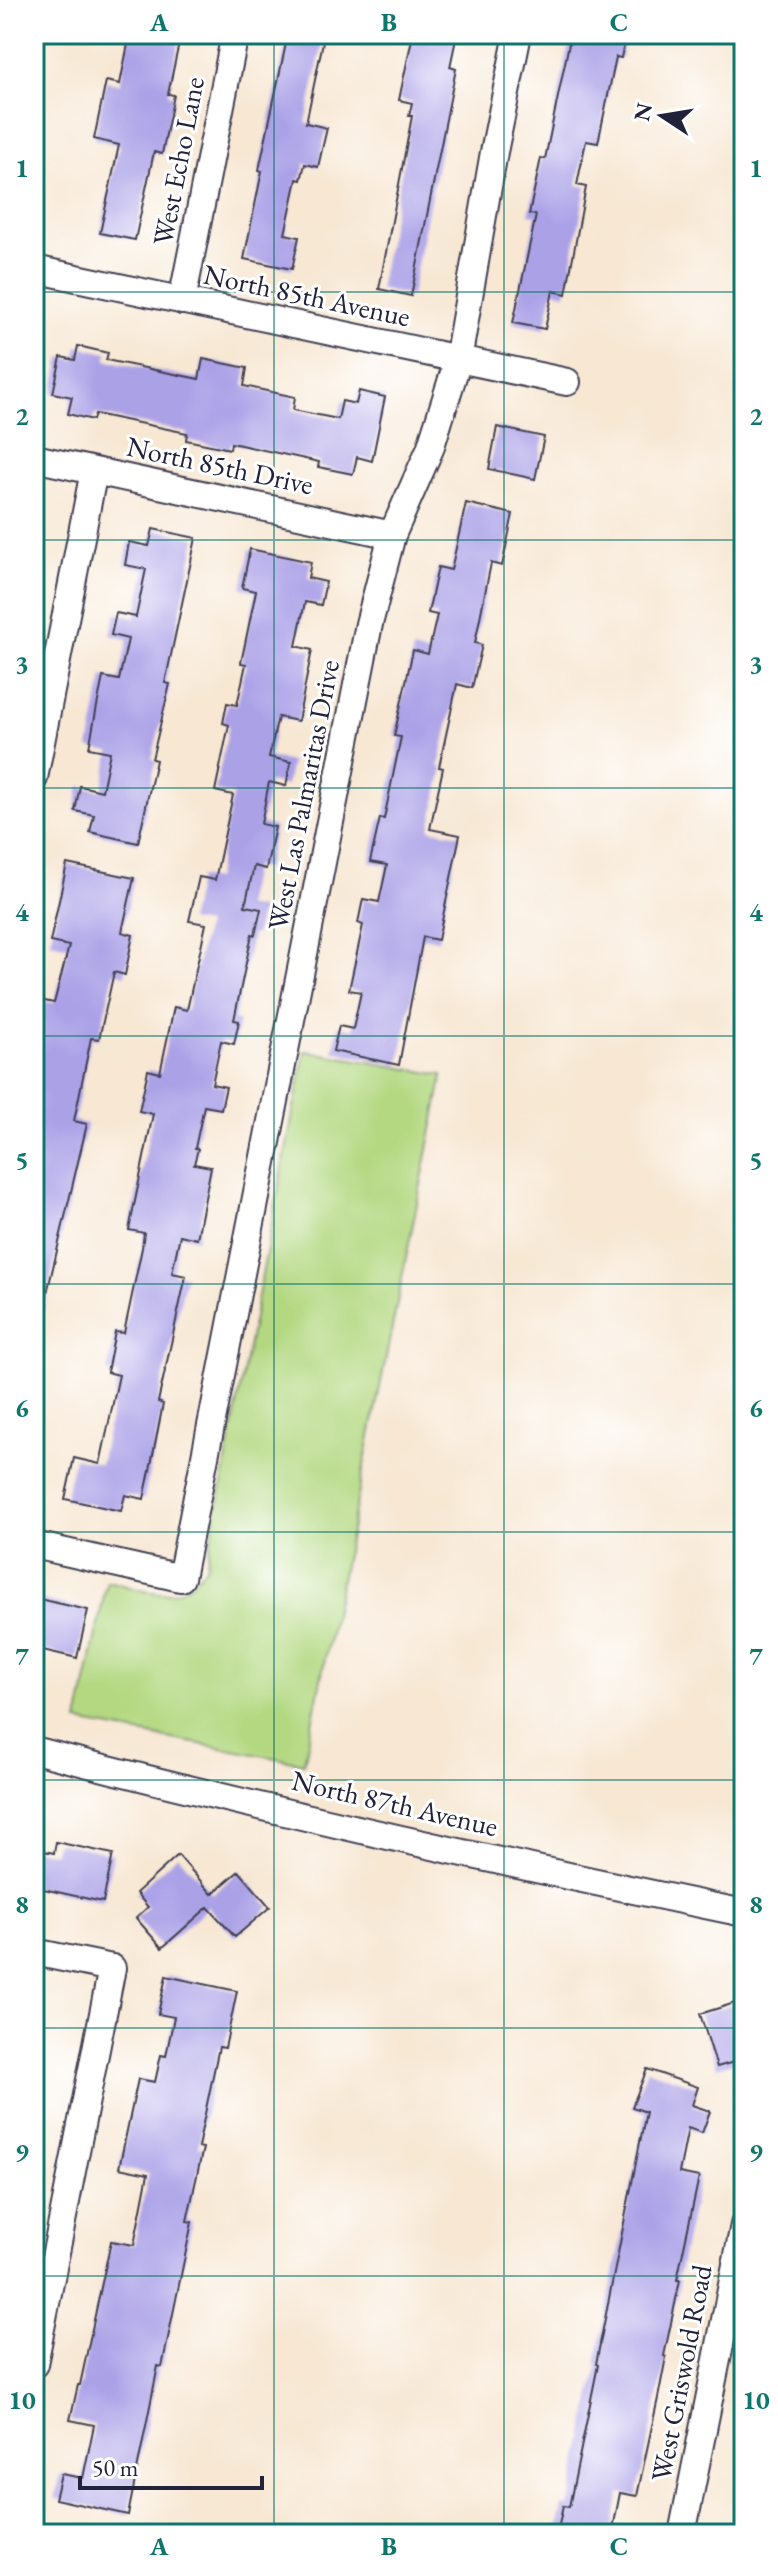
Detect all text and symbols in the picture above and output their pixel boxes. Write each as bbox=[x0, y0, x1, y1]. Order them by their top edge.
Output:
text: A bbox=[149, 5, 169, 39]
text: B bbox=[381, 5, 397, 39]
text: C bbox=[610, 5, 628, 39]
street label: West Echo Lane bbox=[144, 74, 212, 248]
north arrow bbox=[622, 76, 702, 156]
text: N bbox=[627, 100, 659, 124]
text: 1 bbox=[15, 151, 29, 185]
text: 1 bbox=[749, 151, 763, 185]
street label: North 85th Avenue bbox=[200, 256, 414, 334]
text: 2 bbox=[15, 399, 29, 433]
text: 2 bbox=[749, 399, 763, 433]
street label: North 85th Drive bbox=[123, 428, 317, 502]
text: 3 bbox=[15, 647, 29, 681]
text: 3 bbox=[749, 647, 763, 681]
street label: West Las Palmaritas Drive bbox=[259, 657, 347, 933]
text: 4 bbox=[15, 895, 29, 929]
text: 4 bbox=[749, 895, 763, 929]
text: 5 bbox=[15, 1143, 29, 1177]
text: 5 bbox=[749, 1143, 763, 1177]
text: 6 bbox=[15, 1391, 29, 1425]
text: 6 bbox=[749, 1391, 763, 1425]
text: 7 bbox=[15, 1639, 29, 1673]
text: 7 bbox=[749, 1639, 763, 1673]
street label: North 87th Avenue bbox=[289, 1762, 502, 1844]
text: 8 bbox=[15, 1887, 29, 1921]
text: 8 bbox=[749, 1887, 763, 1921]
text: 9 bbox=[15, 2135, 29, 2169]
text: 9 bbox=[749, 2135, 763, 2169]
street label: West Griswold Road bbox=[642, 2261, 720, 2484]
text: 10 bbox=[8, 2383, 36, 2417]
text: 10 bbox=[742, 2383, 770, 2417]
scale bar bbox=[80, 2440, 262, 2490]
text: 50 m bbox=[92, 2452, 139, 2483]
text: A bbox=[149, 2529, 169, 2563]
text: B bbox=[381, 2529, 397, 2563]
text: C bbox=[610, 2529, 628, 2563]

